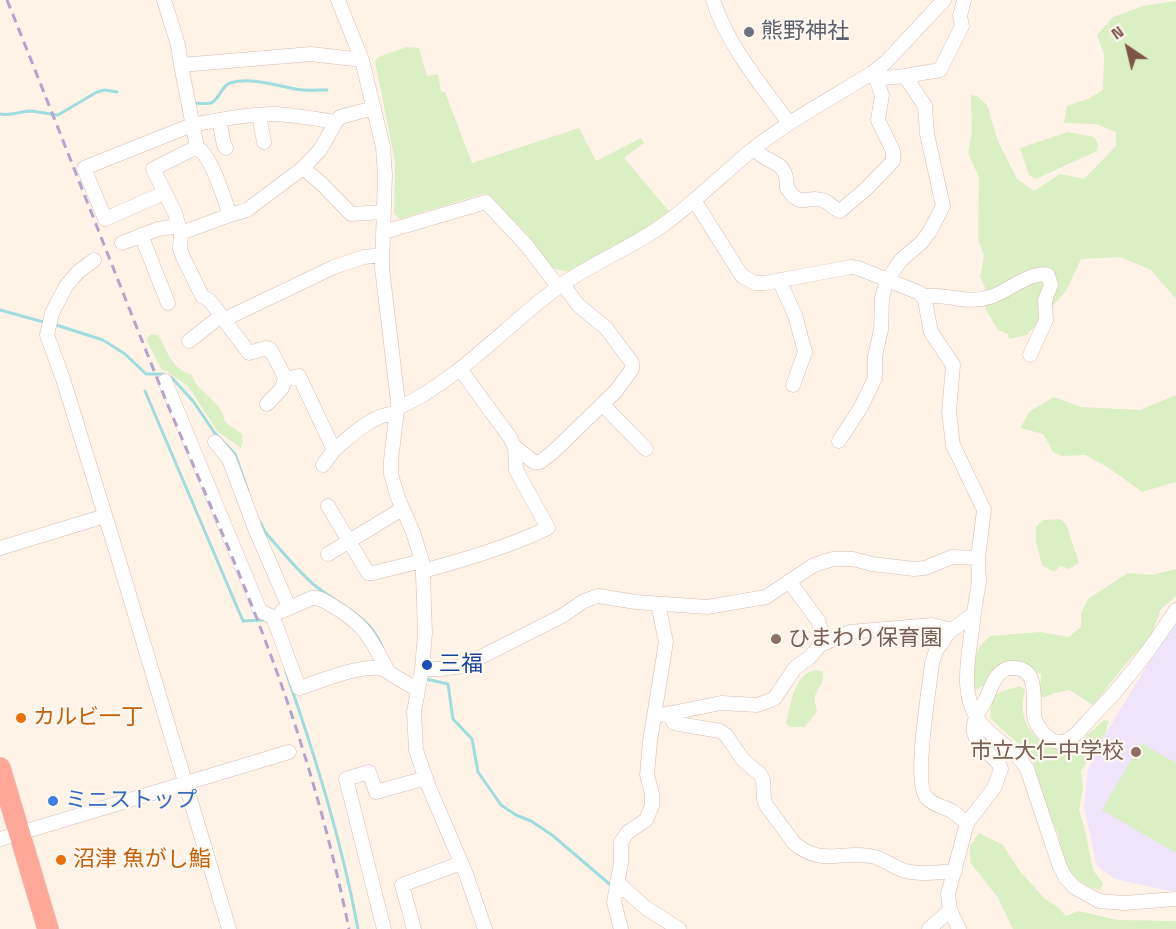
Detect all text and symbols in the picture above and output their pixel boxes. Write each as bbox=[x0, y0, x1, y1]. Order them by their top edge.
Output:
north arrow bbox=[1098, 18, 1158, 78]
place label: 熊野神社 bbox=[761, 19, 849, 45]
text: N bbox=[1107, 21, 1128, 45]
marker: 熊野神社 bbox=[742, 25, 756, 39]
place label: ひまわり保育園 bbox=[788, 626, 942, 652]
marker: ひまわり保育園 bbox=[769, 632, 783, 646]
place label: 三福 bbox=[439, 652, 483, 678]
marker: 三福 bbox=[420, 658, 434, 672]
place label: カルビ一丁 bbox=[33, 705, 143, 731]
marker: カルビ一丁 bbox=[14, 711, 28, 725]
place label: 市立大仁中学校 bbox=[970, 739, 1124, 765]
marker: 市立大仁中学校 bbox=[1129, 745, 1143, 759]
place label: ミニストップ bbox=[65, 788, 197, 814]
marker: ミニストップ bbox=[46, 794, 60, 808]
place label: 沼津 魚がし鮨 bbox=[73, 847, 211, 873]
marker: 沼津 魚がし鮨 bbox=[54, 853, 68, 867]

